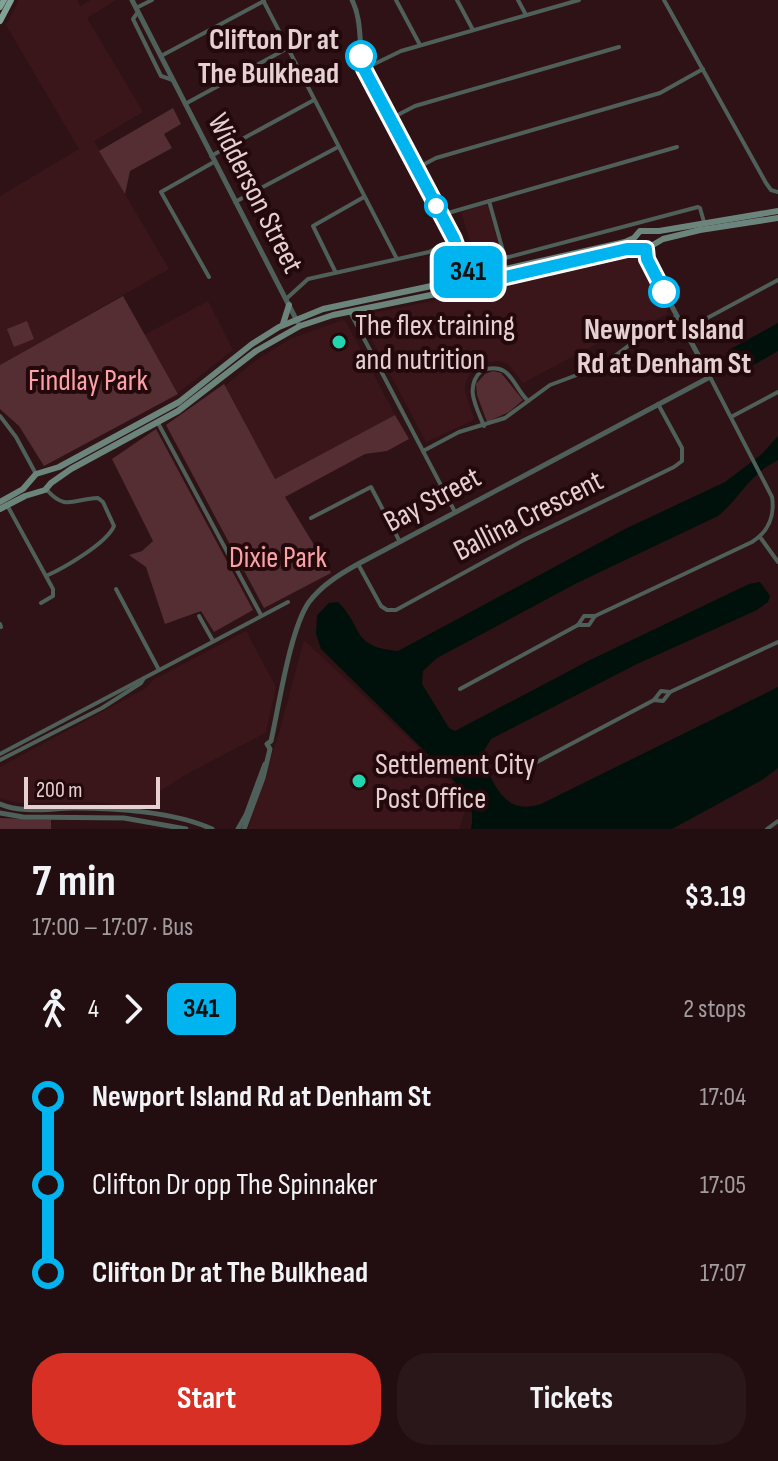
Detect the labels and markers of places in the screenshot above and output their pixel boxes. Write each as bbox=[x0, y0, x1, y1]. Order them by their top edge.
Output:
place label: Clifton Dr at The Bulkhead bbox=[198, 22, 339, 92]
marker: Clifton Dr at The Bulkhead bbox=[346, 41, 376, 71]
unlabelled marker bbox=[425, 195, 447, 217]
marker: Newport Island Rd at Denham St bbox=[649, 277, 679, 307]
place label: The flex training and nutrition bbox=[355, 308, 515, 378]
place label: Newport Island Rd at Denham St bbox=[577, 312, 751, 382]
marker: The flex training and nutrition bbox=[330, 333, 348, 351]
place label: Settlement City Post Office bbox=[375, 747, 535, 817]
marker: Settlement City Post Office bbox=[350, 772, 368, 790]

